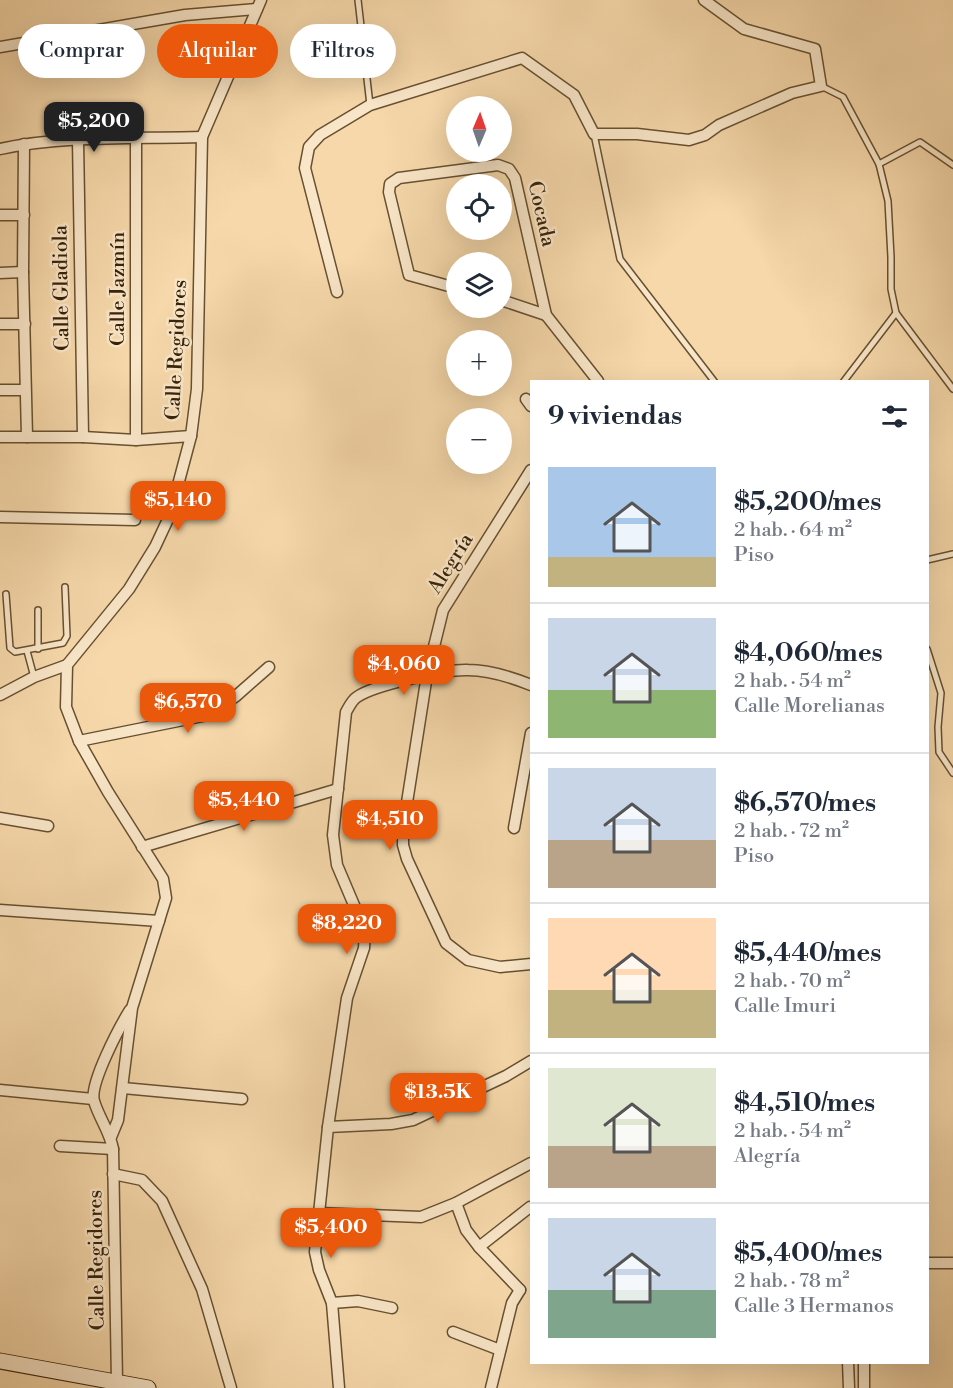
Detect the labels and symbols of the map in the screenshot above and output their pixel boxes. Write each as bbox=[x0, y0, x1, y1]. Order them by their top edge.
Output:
north arrow bbox=[446, 96, 512, 162]
pin: $5,200 bbox=[45, 102, 143, 153]
street label: Cocada bbox=[521, 179, 561, 250]
street label: Calle Gladiola bbox=[48, 224, 76, 351]
street label: Calle Jazmín bbox=[106, 232, 131, 346]
street label: Calle Regidores bbox=[161, 279, 193, 421]
pin: $5,140 bbox=[129, 481, 227, 532]
street label: Alegría bbox=[422, 529, 480, 600]
pin: $4,060 bbox=[355, 645, 453, 696]
pin: $6,570 bbox=[139, 683, 237, 734]
pin: $5,440 bbox=[195, 781, 293, 832]
pin: $4,510 bbox=[341, 800, 439, 851]
pin: $8,220 bbox=[298, 904, 396, 955]
pin: $13.5K bbox=[389, 1073, 487, 1124]
street label: Calle Regidores bbox=[83, 1189, 111, 1331]
pin: $5,400 bbox=[282, 1208, 380, 1259]

